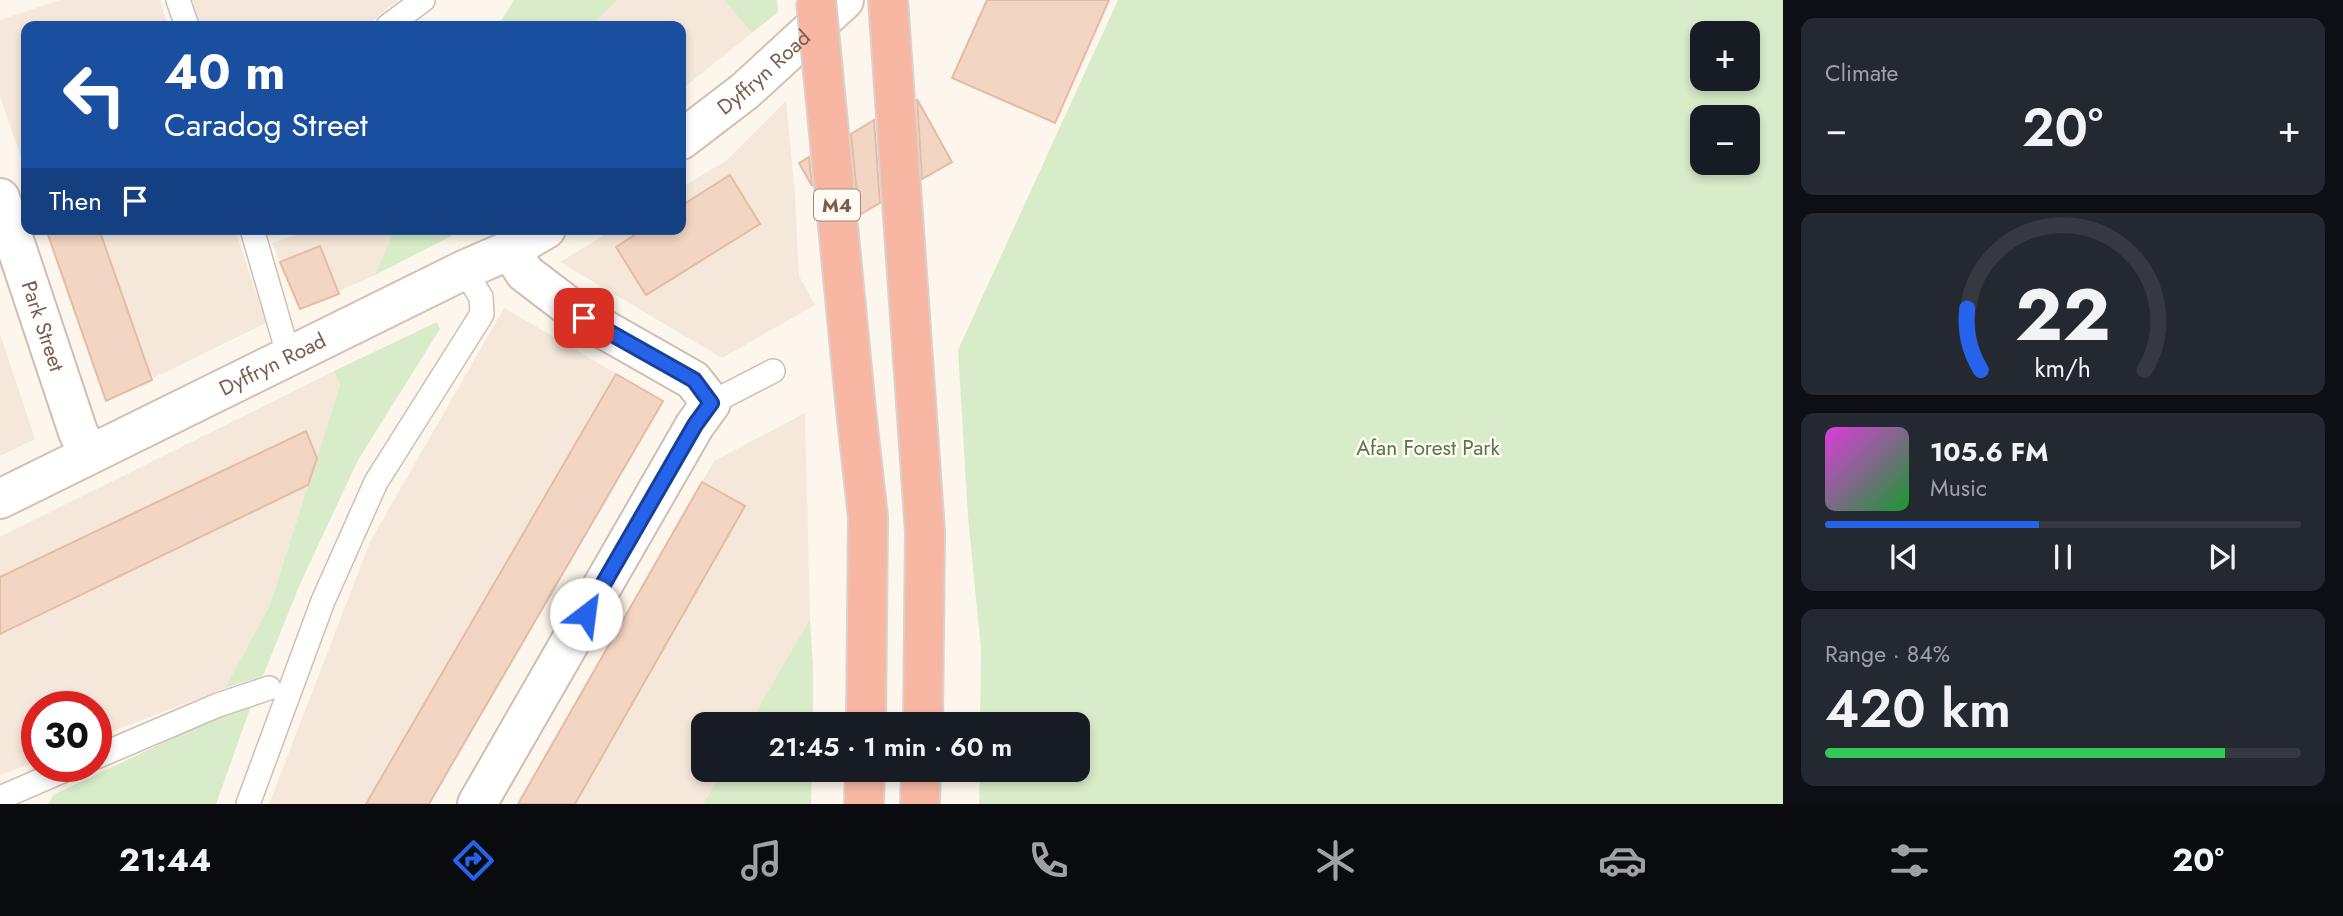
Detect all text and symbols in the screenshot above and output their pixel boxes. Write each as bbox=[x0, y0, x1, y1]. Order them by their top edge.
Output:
map controls bbox=[1690, 21, 1760, 175]
button: + bbox=[1690, 21, 1760, 91]
street label: Dyffryn Road bbox=[711, 23, 817, 122]
text: 40 m bbox=[164, 37, 286, 107]
icon: left bbox=[49, 49, 140, 140]
text: Climate bbox=[1825, 56, 1898, 90]
text: 20° bbox=[2022, 90, 2103, 166]
text: − bbox=[1825, 101, 1847, 156]
text: + bbox=[2278, 101, 2301, 156]
text: Caradog Street bbox=[164, 102, 368, 148]
button: − bbox=[1690, 105, 1760, 175]
text: Then bbox=[49, 182, 102, 220]
icon: arrive bbox=[116, 182, 154, 220]
road number: M4 bbox=[814, 190, 860, 220]
text: 22 bbox=[2015, 263, 2111, 368]
street label: Park Street bbox=[14, 277, 72, 375]
pin bbox=[554, 288, 614, 348]
icon: arrive bbox=[565, 299, 603, 337]
street label: Dyffryn Road bbox=[214, 325, 331, 404]
text: km/h bbox=[2035, 350, 2091, 386]
park label: Afan Forest Park bbox=[1356, 433, 1501, 463]
text: 105.6 FM bbox=[1930, 433, 2048, 471]
text: Music bbox=[1930, 471, 1987, 505]
icon: previous bbox=[1885, 538, 1923, 576]
icon: pause bbox=[2044, 538, 2082, 576]
icon: next bbox=[2203, 538, 2241, 576]
position arrow bbox=[549, 577, 623, 651]
text: Range · 84% bbox=[1825, 637, 1950, 671]
text: 420 km bbox=[1825, 671, 2011, 747]
speed limit sign: 30 bbox=[21, 691, 112, 782]
text: 21:45 · 1 min · 60 m bbox=[769, 728, 1012, 766]
icon: directions bbox=[449, 836, 498, 885]
icon: music bbox=[737, 836, 786, 885]
icon: phone bbox=[1024, 836, 1073, 885]
icon: climate bbox=[1311, 836, 1360, 885]
icon: car bbox=[1598, 836, 1647, 885]
icon: filters bbox=[1885, 836, 1934, 885]
text: 21:44 bbox=[119, 837, 211, 883]
text: 20° bbox=[2172, 837, 2224, 883]

